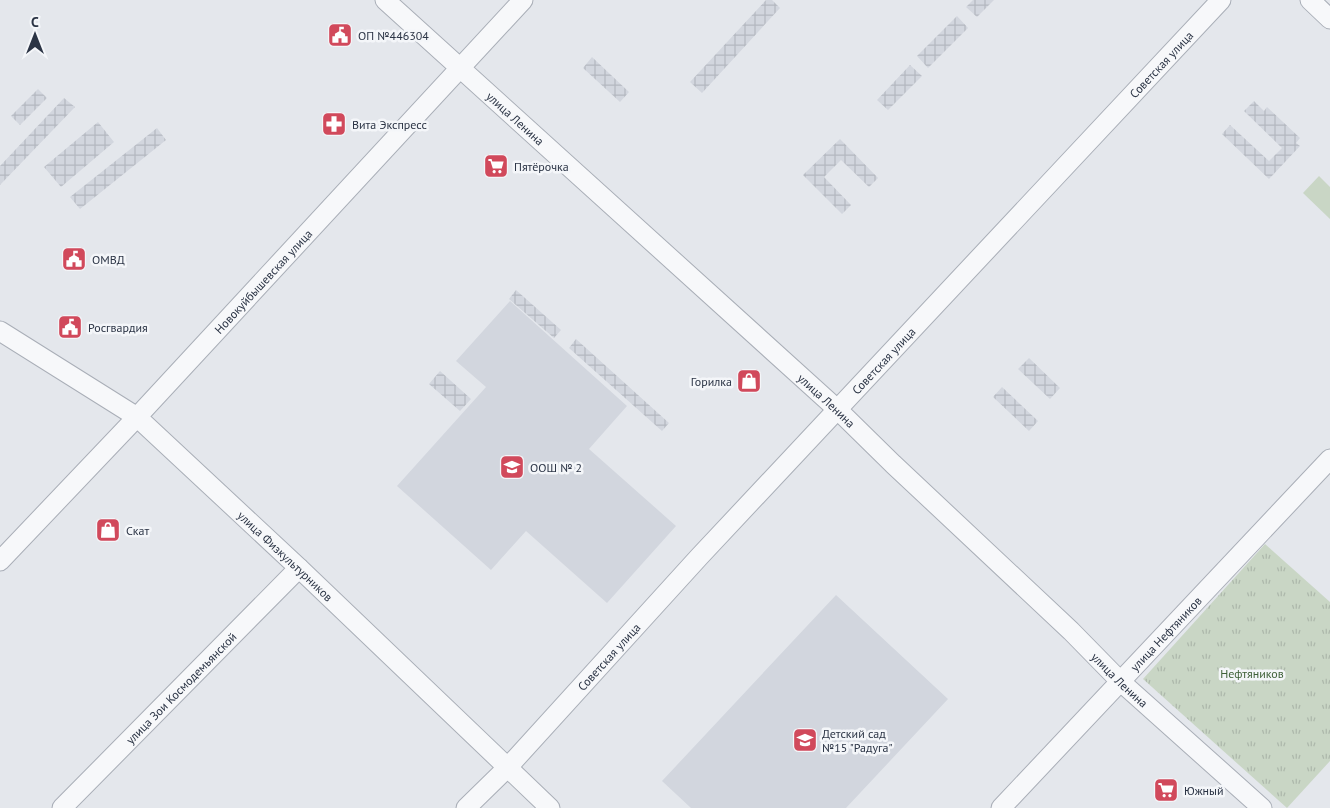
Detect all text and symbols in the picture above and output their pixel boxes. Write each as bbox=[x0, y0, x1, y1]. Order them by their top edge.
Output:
north arrow bbox=[10, 10, 60, 60]
text: С bbox=[31, 13, 39, 31]
public building icon: ОП №446304 bbox=[327, 22, 353, 48]
place label: ОП №446304 bbox=[358, 28, 429, 43]
street label: Советская улица bbox=[1126, 28, 1196, 101]
street label: улица Ленина bbox=[483, 88, 548, 148]
pharmacy icon: Вита Экспресс bbox=[321, 111, 347, 137]
place label: Вита Экспресс bbox=[352, 117, 427, 132]
supermarket icon: Пятёрочка bbox=[483, 153, 509, 179]
place label: Пятёрочка bbox=[514, 159, 569, 174]
street label: Новокуйбышевская улица bbox=[211, 226, 315, 336]
public building icon: ОМВД bbox=[61, 246, 87, 272]
place label: ОМВД bbox=[92, 252, 125, 267]
public building icon: Росгвардия bbox=[57, 314, 83, 340]
place label: Росгвардия bbox=[88, 320, 148, 335]
street label: Советская улица bbox=[848, 324, 918, 397]
shop icon: Горилка bbox=[736, 368, 762, 394]
street label: улица Ленина bbox=[795, 370, 859, 430]
place label: Горилка bbox=[691, 374, 732, 389]
school or university icon: ООШ № 2 bbox=[499, 454, 525, 480]
place label: ООШ № 2 bbox=[530, 460, 582, 475]
street label: улица Физкультурников bbox=[235, 507, 336, 604]
shop icon: Скат bbox=[95, 517, 121, 543]
place label: Скат bbox=[126, 523, 150, 538]
street label: улица Нефтяников bbox=[1127, 593, 1204, 674]
street label: Советская улица bbox=[574, 620, 643, 693]
street label: улица Зои Космодемьянской bbox=[122, 629, 239, 747]
street label: улица Ленина bbox=[1088, 649, 1151, 710]
park label: Нефтяников bbox=[1220, 666, 1284, 681]
place label: Детский сад №15 "Радуга" bbox=[822, 726, 893, 755]
school or university icon: Детский сад №15 "Радуга" bbox=[792, 727, 818, 753]
supermarket icon: Южный bbox=[1153, 777, 1179, 803]
place label: Южный bbox=[1184, 783, 1224, 798]

